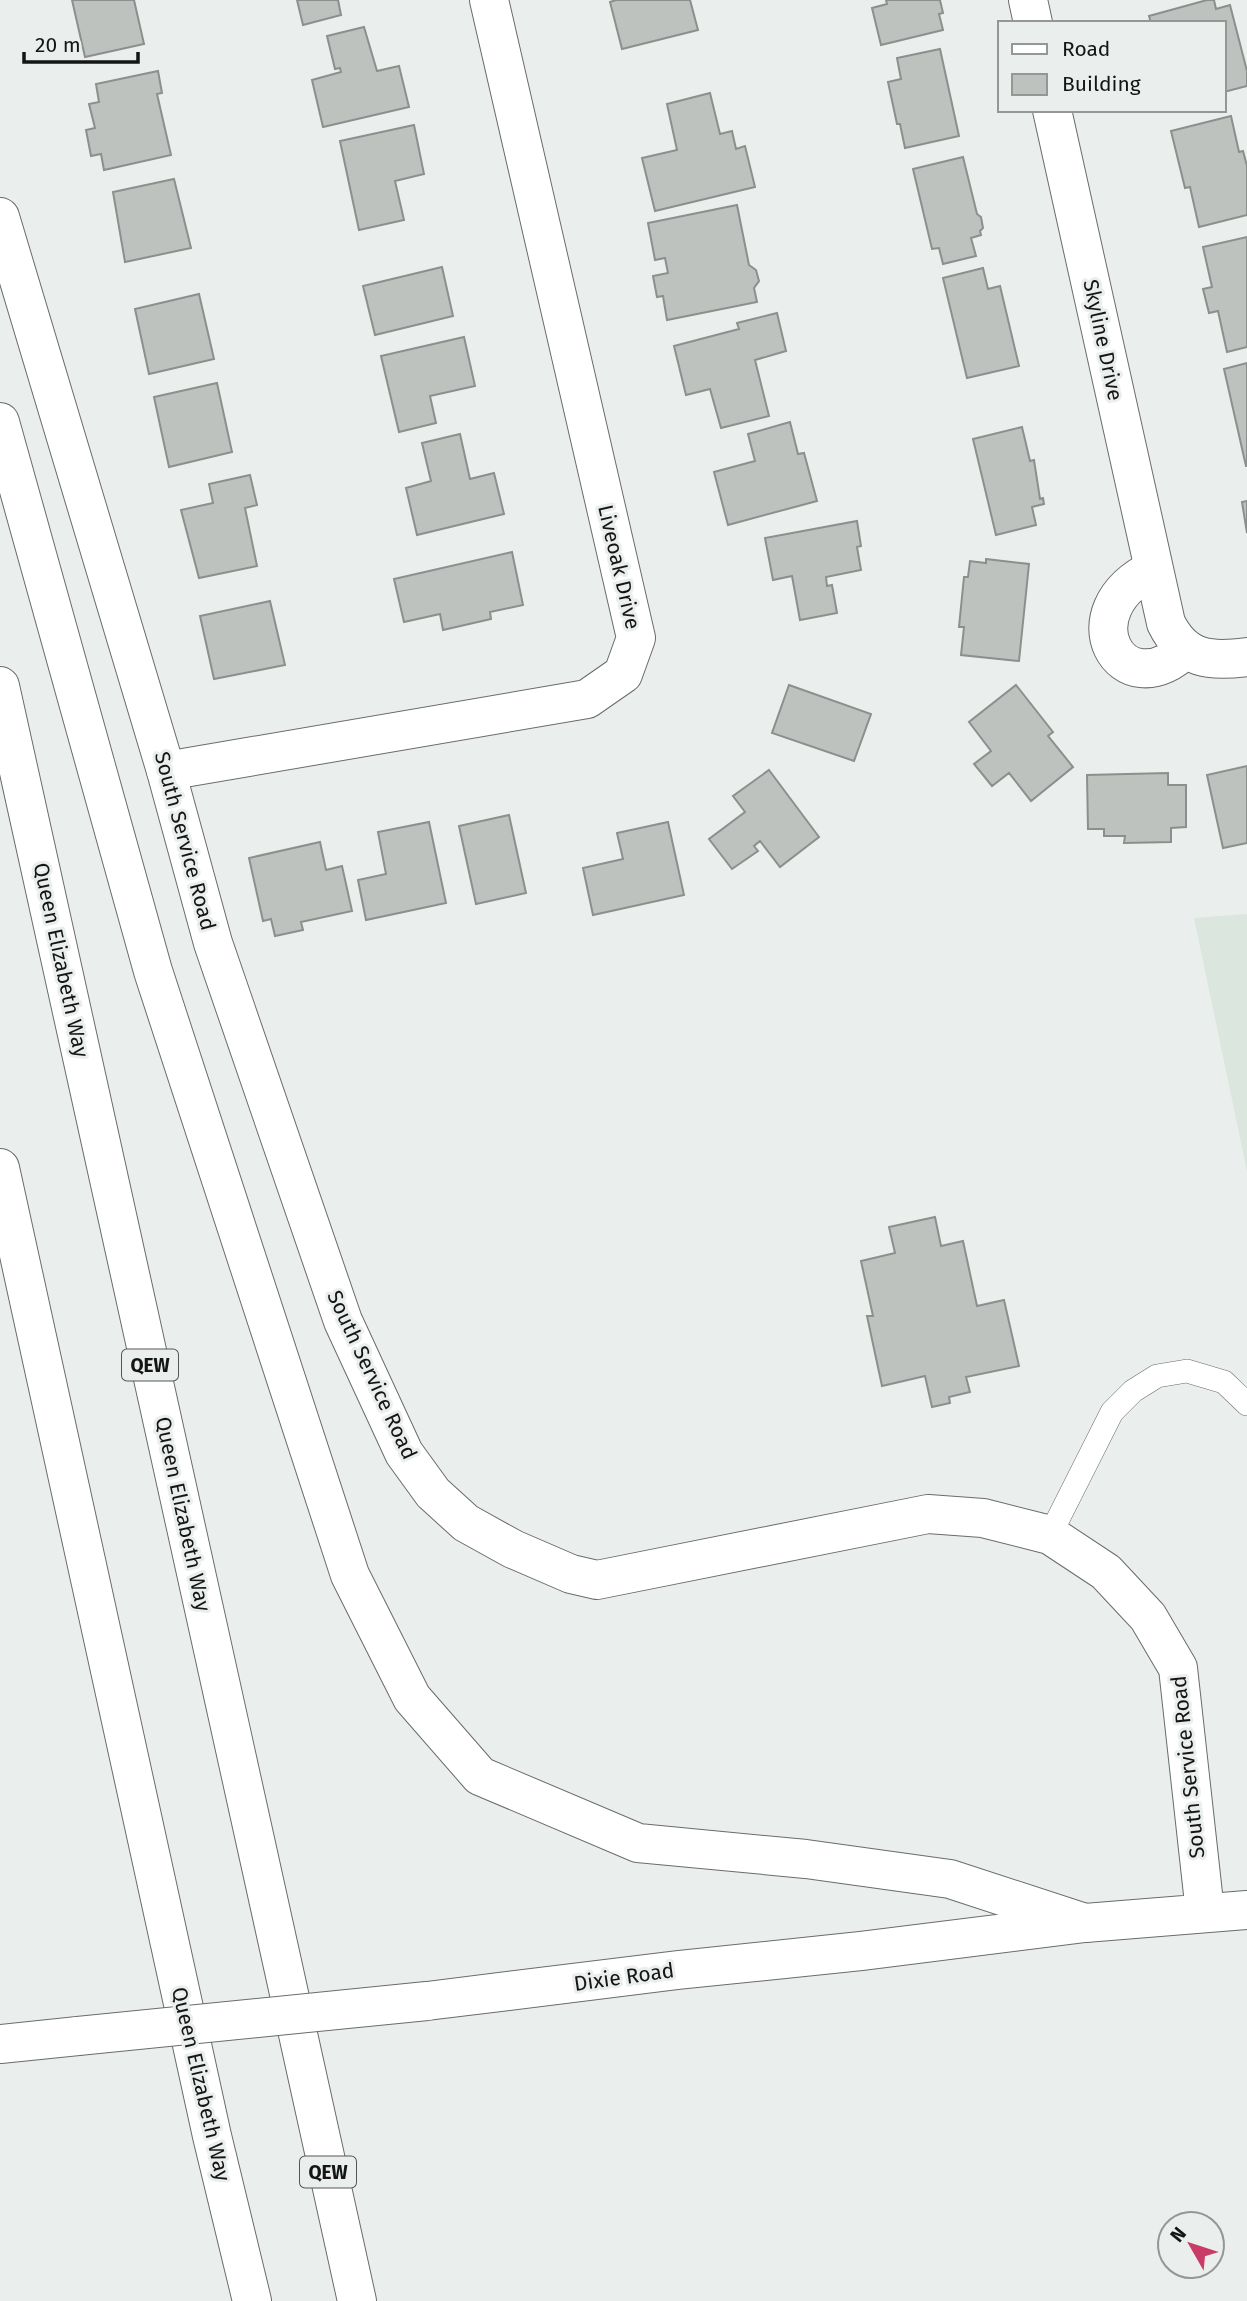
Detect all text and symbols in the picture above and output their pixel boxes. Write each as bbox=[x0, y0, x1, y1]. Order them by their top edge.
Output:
scale bar bbox=[24, 21, 138, 65]
legend bbox=[998, 21, 1226, 112]
text: 20 m bbox=[35, 32, 81, 58]
text: Road bbox=[1062, 36, 1110, 62]
text: Building bbox=[1062, 71, 1141, 97]
street label: Skyline Drive bbox=[1077, 277, 1129, 403]
street label: Liveoak Drive bbox=[592, 502, 646, 632]
street label: South Service Road bbox=[149, 749, 221, 933]
street label: Queen Elizabeth Way bbox=[28, 860, 94, 1060]
street label: South Service Road bbox=[321, 1286, 423, 1464]
road number: QEW bbox=[122, 1350, 178, 1380]
street label: Queen Elizabeth Way bbox=[150, 1414, 216, 1614]
street label: South Service Road bbox=[1165, 1674, 1211, 1860]
street label: Dixie Road bbox=[572, 1957, 676, 1997]
street label: Queen Elizabeth Way bbox=[166, 1984, 236, 2184]
road number: QEW bbox=[300, 2156, 356, 2188]
north arrow bbox=[1156, 2210, 1226, 2280]
text: N bbox=[1165, 2222, 1191, 2247]

